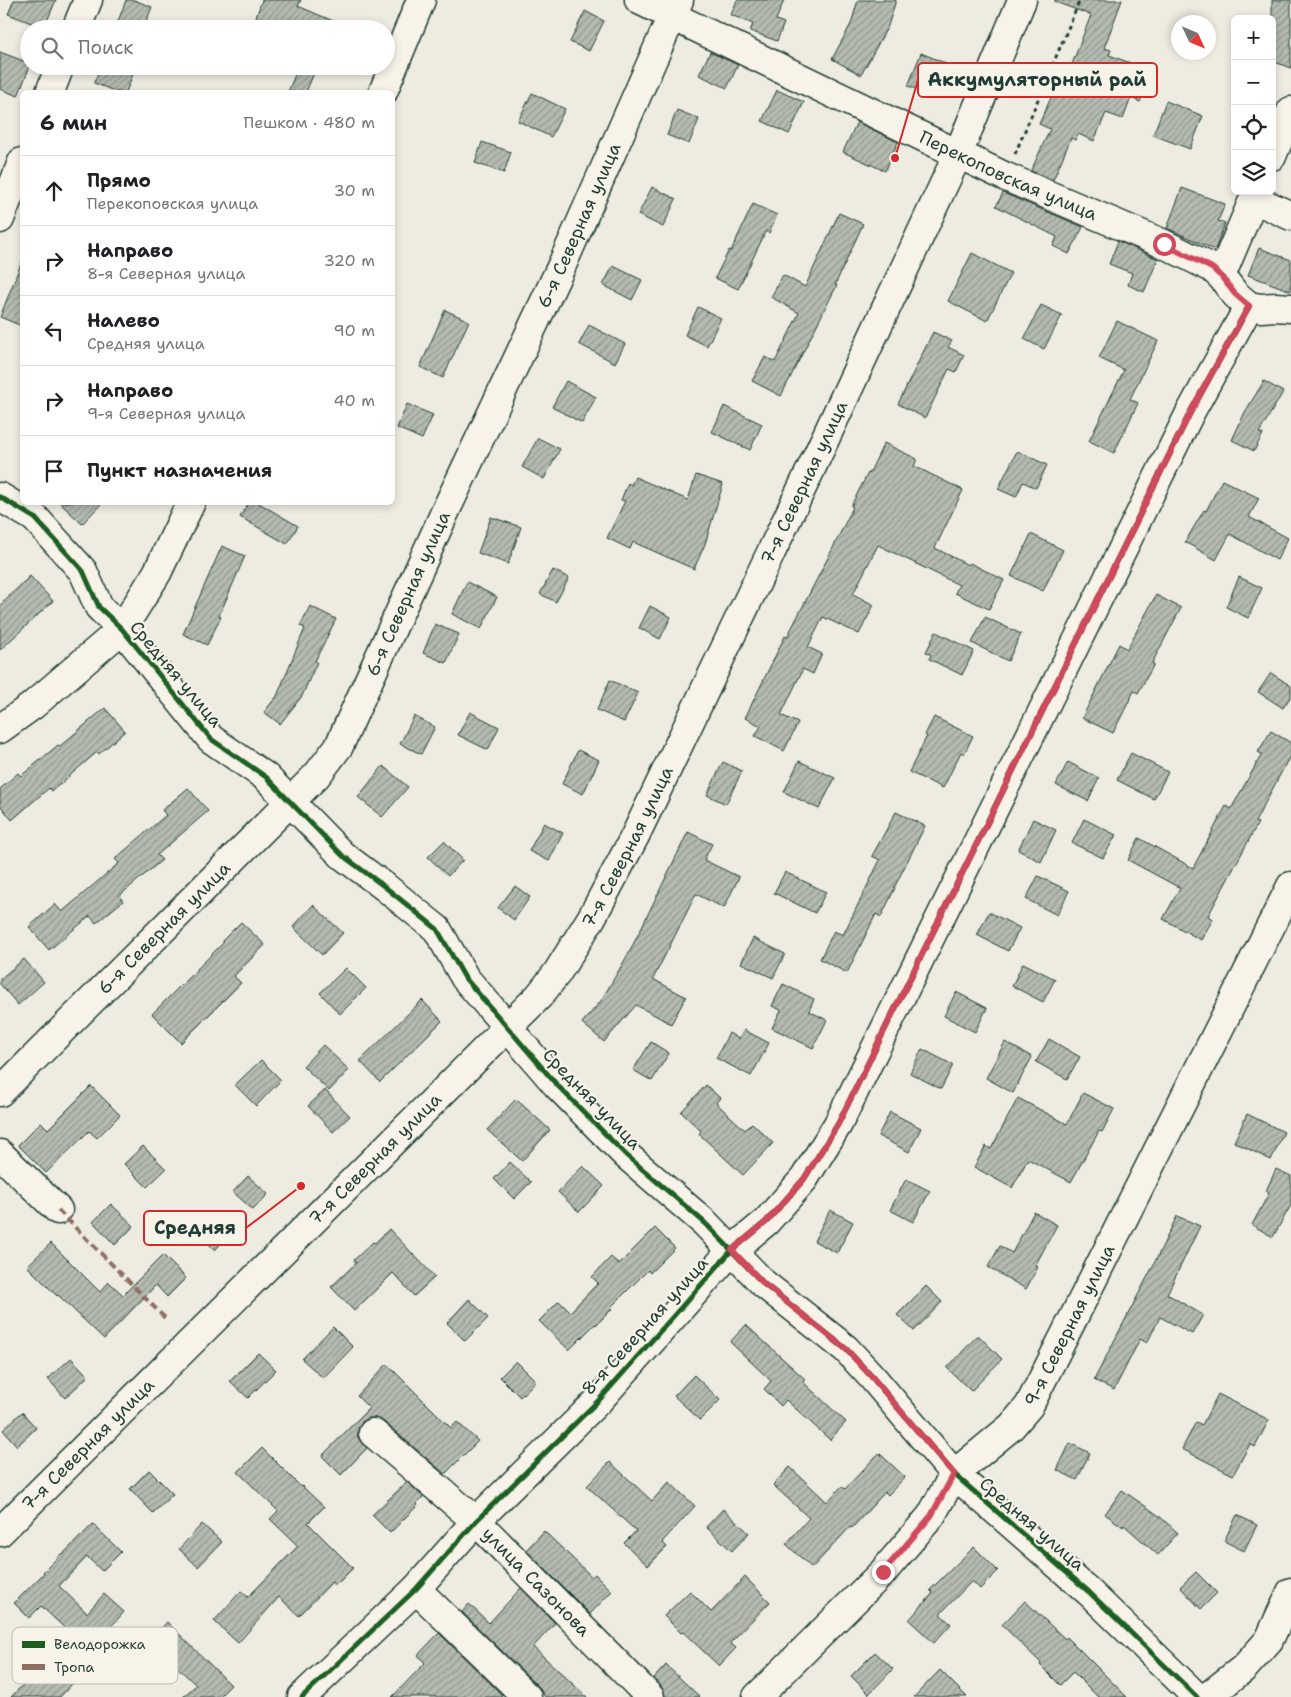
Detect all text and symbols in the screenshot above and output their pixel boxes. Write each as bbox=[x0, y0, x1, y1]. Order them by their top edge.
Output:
north arrow bbox=[1171, 15, 1216, 60]
map controls bbox=[1231, 15, 1276, 195]
button: + bbox=[1231, 15, 1276, 60]
search box bbox=[20, 20, 395, 75]
icon: search bbox=[38, 34, 66, 62]
text: Поиск bbox=[78, 35, 133, 60]
button: − bbox=[1231, 60, 1276, 105]
callout: Аккумуляторный рай bbox=[918, 63, 1157, 97]
text: Аккумуляторный рай bbox=[927, 67, 1147, 92]
button: locate bbox=[1231, 105, 1276, 150]
text: 6 мин bbox=[40, 109, 107, 137]
text: Пешком · 480 m bbox=[244, 112, 375, 133]
street label: Перекоповская улица bbox=[915, 125, 1101, 226]
street label: 6-я Северная улица bbox=[531, 139, 626, 312]
button: layers bbox=[1231, 150, 1276, 195]
text: Прямо bbox=[87, 168, 151, 193]
icon: ahead bbox=[40, 177, 68, 205]
text: 30 m bbox=[334, 180, 375, 201]
text: Перекоповская улица bbox=[87, 193, 258, 214]
route start bbox=[1153, 233, 1176, 256]
text: Направо bbox=[87, 238, 173, 263]
icon: right bbox=[40, 247, 68, 275]
text: 320 m bbox=[324, 250, 375, 271]
text: 8-я Северная улица bbox=[87, 263, 245, 284]
text: Налево bbox=[87, 308, 160, 333]
icon: left bbox=[40, 317, 68, 345]
text: 90 m bbox=[334, 320, 375, 341]
text: Средняя улица bbox=[87, 333, 205, 354]
text: Направо bbox=[87, 378, 173, 403]
icon: right bbox=[40, 387, 68, 415]
text: 40 m bbox=[333, 390, 375, 411]
street label: 7-я Северная улица bbox=[755, 397, 853, 568]
text: 9-я Северная улица bbox=[87, 403, 245, 424]
icon: arrive bbox=[40, 457, 68, 485]
text: Пункт назначения bbox=[87, 458, 272, 483]
street label: 6-я Северная улица bbox=[360, 507, 456, 680]
street label: Средняя улица bbox=[124, 616, 228, 732]
street label: 7-я Северная улица bbox=[576, 762, 679, 932]
street label: 6-я Северная улица bbox=[92, 856, 236, 1000]
street label: Средняя улица bbox=[537, 1043, 647, 1155]
street label: 7-я Северная улица bbox=[304, 1088, 447, 1230]
callout: Средняя bbox=[144, 1211, 246, 1245]
text: Средняя bbox=[154, 1215, 236, 1240]
street label: 9-я Северная улица bbox=[1019, 1240, 1120, 1410]
street label: 8-я Северная улица bbox=[576, 1252, 714, 1400]
street label: 7-я Северная улица bbox=[16, 1373, 160, 1516]
street label: Средняя улица bbox=[974, 1472, 1090, 1576]
street label: улица Сазонова bbox=[477, 1522, 595, 1642]
route end bbox=[872, 1561, 895, 1584]
legend bbox=[12, 1627, 178, 1684]
text: Велодорожка bbox=[54, 1635, 146, 1653]
text: Тропа bbox=[54, 1658, 95, 1676]

